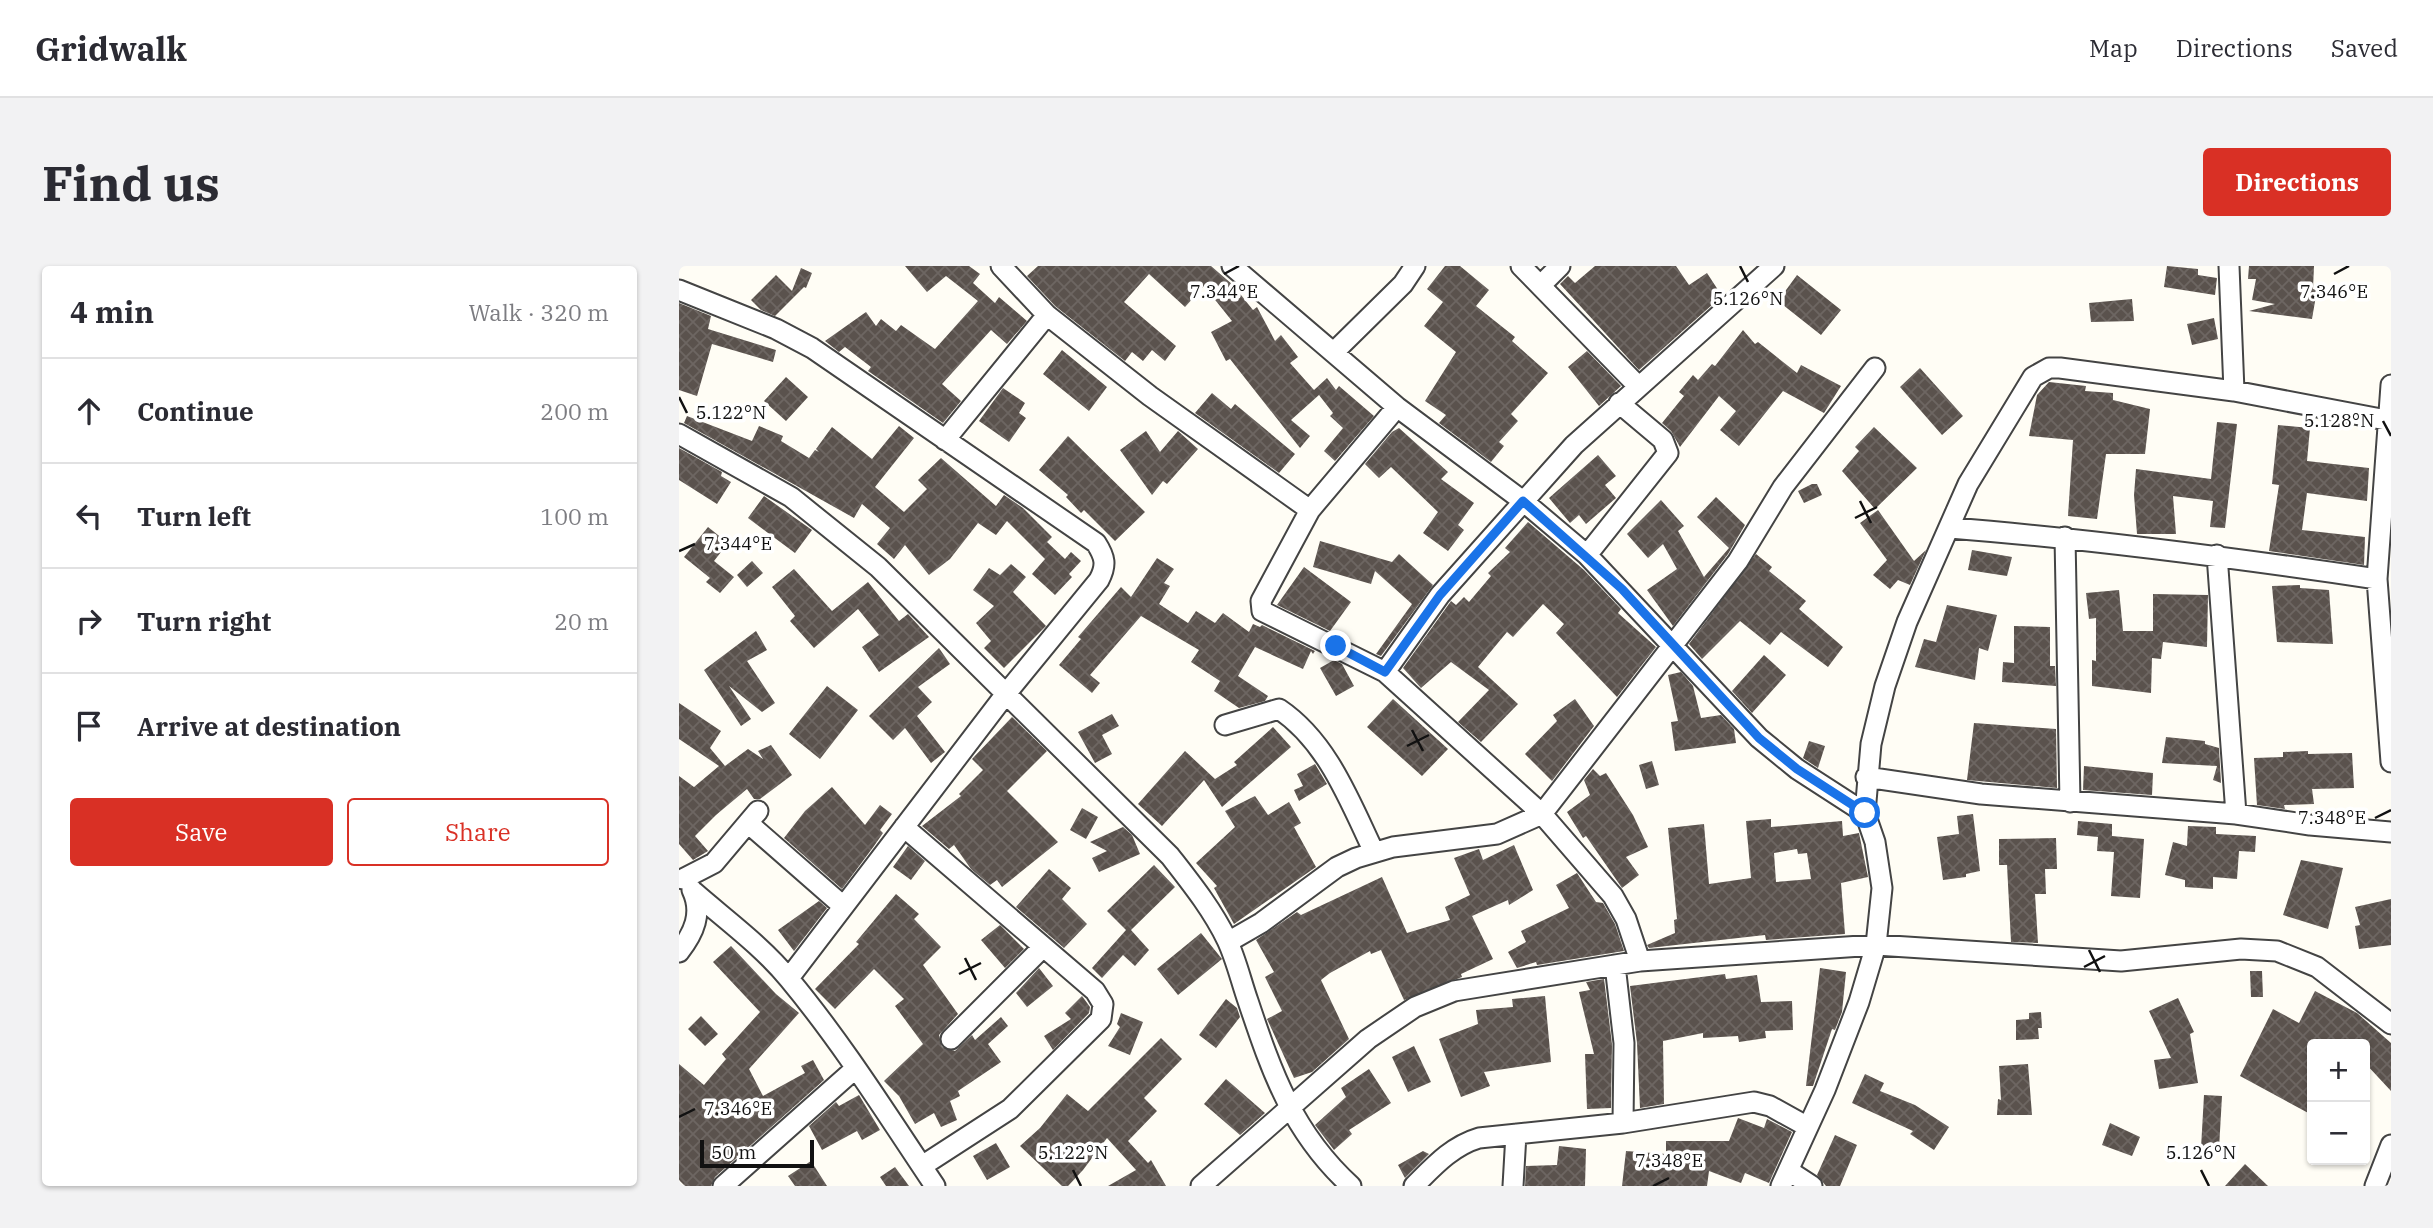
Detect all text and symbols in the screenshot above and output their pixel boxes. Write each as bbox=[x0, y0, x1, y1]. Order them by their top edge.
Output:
text: Gridwalk bbox=[35, 27, 187, 70]
text: Map bbox=[2089, 32, 2138, 64]
text: Directions bbox=[2176, 32, 2293, 64]
text: Saved bbox=[2331, 32, 2398, 64]
button: Directions bbox=[2203, 148, 2391, 216]
text: Find us bbox=[42, 151, 220, 214]
text: 7.344°E bbox=[1190, 280, 1258, 303]
text: 7.346°E bbox=[2300, 280, 2368, 303]
text: 5.126°N bbox=[1713, 287, 1783, 310]
text: 4 min bbox=[70, 292, 154, 331]
text: Walk · 320 m bbox=[468, 297, 609, 327]
icon: ahead bbox=[70, 392, 108, 430]
text: Continue bbox=[137, 394, 254, 428]
text: 200 m bbox=[540, 396, 609, 426]
text: 5.122°N bbox=[696, 401, 766, 424]
text: 5.128°N bbox=[2304, 409, 2374, 432]
icon: left bbox=[70, 497, 108, 535]
text: Turn left bbox=[137, 499, 251, 533]
text: 100 m bbox=[540, 501, 609, 531]
text: 7.344°E bbox=[704, 532, 772, 555]
icon: right bbox=[70, 602, 108, 640]
text: Turn right bbox=[137, 604, 271, 638]
text: 20 m bbox=[554, 606, 609, 636]
route end bbox=[1320, 630, 1351, 661]
icon: arrive bbox=[70, 707, 108, 745]
text: Arrive at destination bbox=[137, 709, 401, 743]
route start bbox=[1849, 797, 1880, 828]
button: Save bbox=[70, 798, 333, 866]
button: Share bbox=[347, 798, 609, 866]
text: 7.348°E bbox=[2298, 806, 2366, 829]
map controls bbox=[2307, 1039, 2370, 1165]
button: + bbox=[2307, 1039, 2370, 1102]
text: 7.346°E bbox=[704, 1097, 772, 1120]
button: − bbox=[2307, 1102, 2370, 1165]
scale bar bbox=[700, 1137, 814, 1169]
text: 50 m bbox=[711, 1140, 756, 1164]
text: 5.122°N bbox=[1038, 1141, 1108, 1164]
text: 5.126°N bbox=[2166, 1141, 2236, 1164]
text: 7.348°E bbox=[1635, 1149, 1703, 1172]

